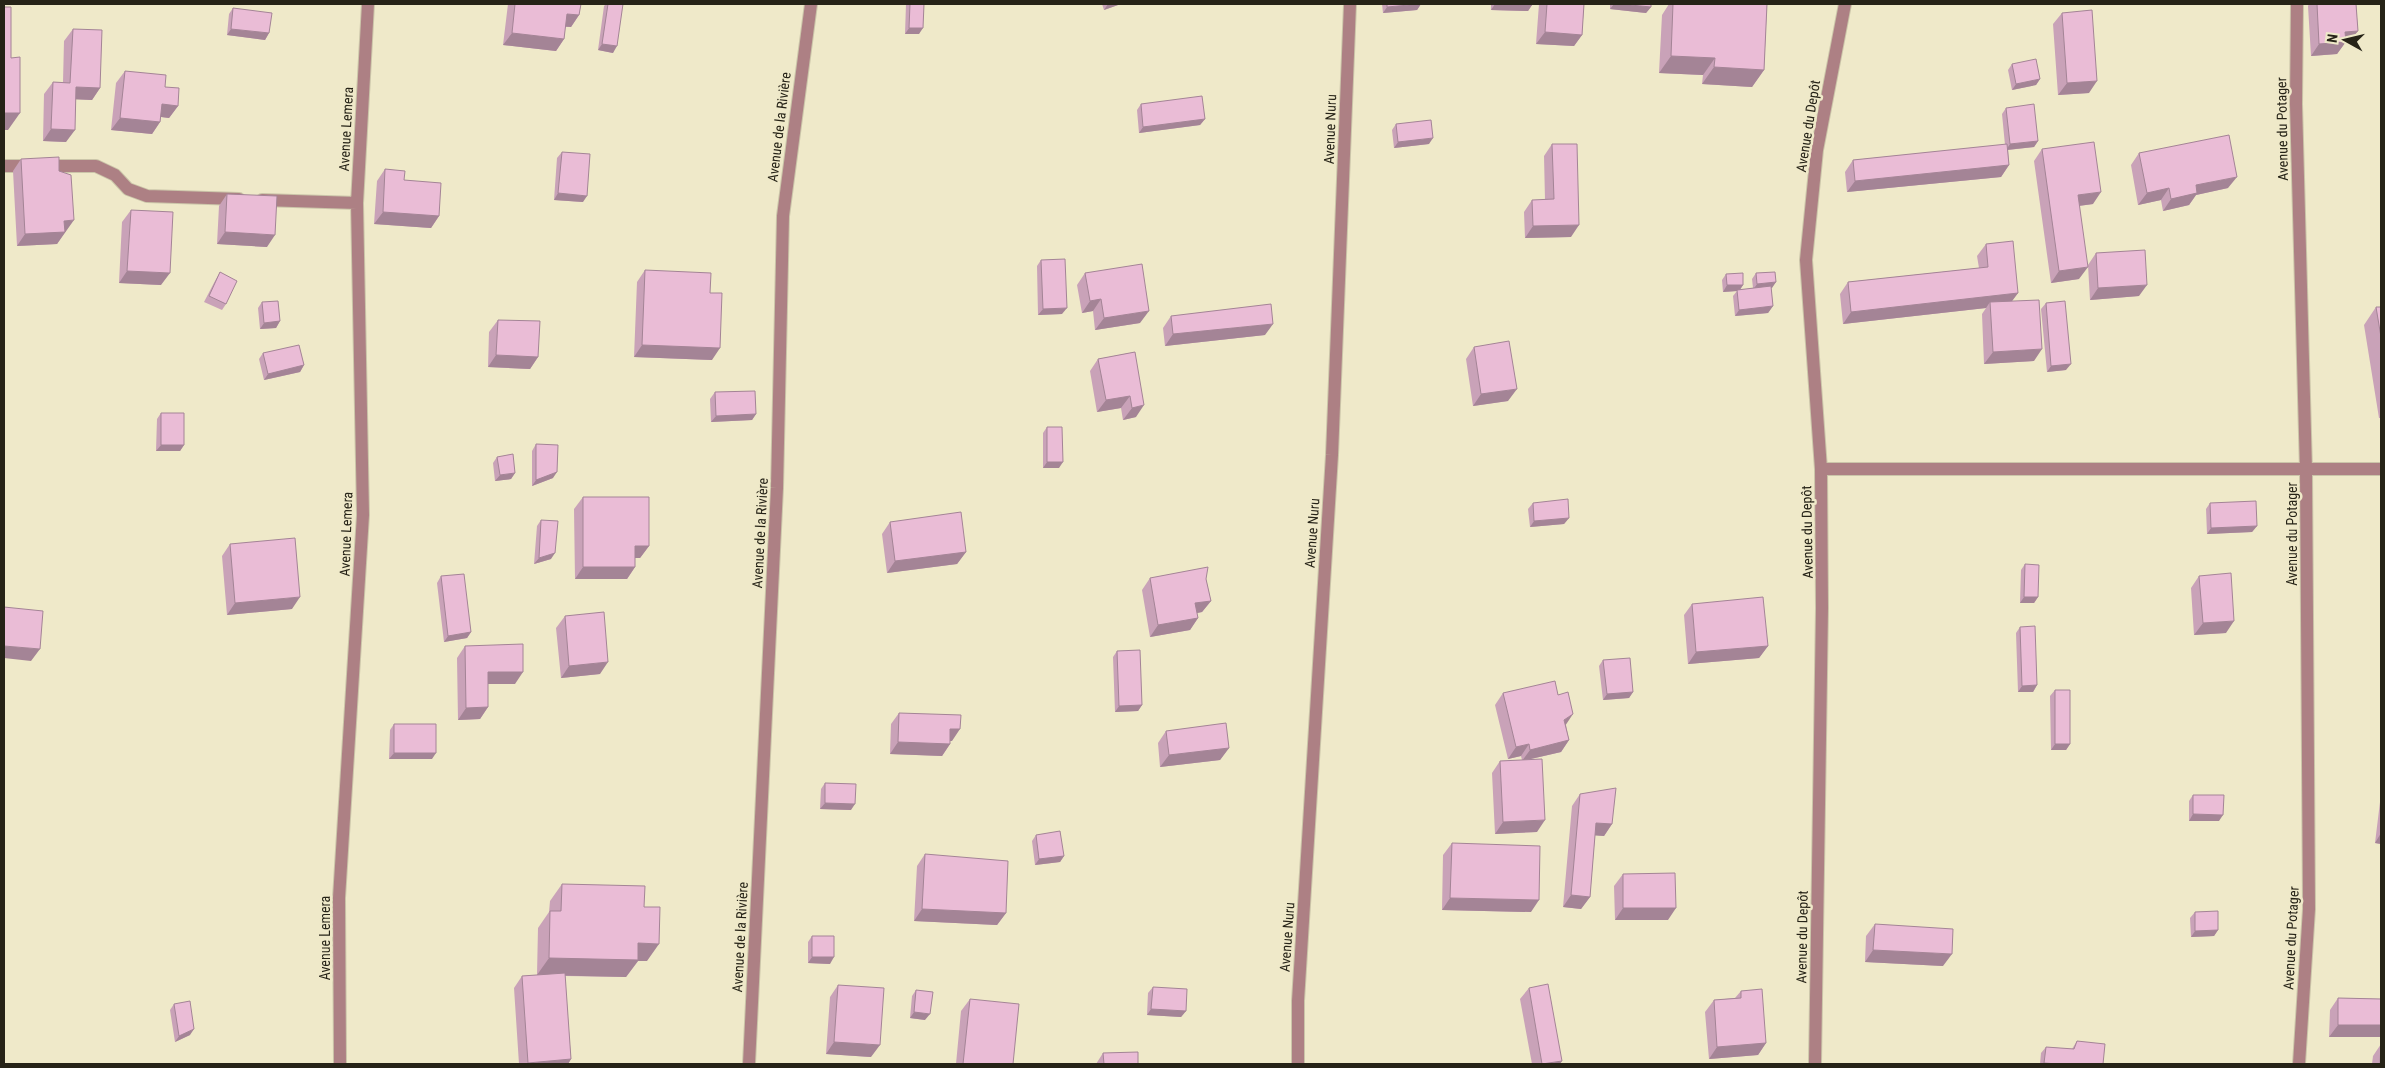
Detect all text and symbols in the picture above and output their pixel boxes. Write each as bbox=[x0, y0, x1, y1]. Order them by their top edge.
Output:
north arrow bbox=[2320, 15, 2370, 65]
text: N bbox=[2324, 33, 2341, 44]
street label: Avenue de la Rivière bbox=[764, 71, 794, 183]
street label: Avenue du Potager bbox=[2273, 77, 2291, 181]
street label: Avenue du Depôt bbox=[1793, 79, 1823, 173]
street label: Avenue Lemera bbox=[336, 86, 356, 172]
street label: Avenue Nuru bbox=[1321, 94, 1339, 164]
street label: Avenue de la Rivière bbox=[749, 477, 771, 589]
street label: Avenue du Potager bbox=[2284, 482, 2300, 586]
street label: Avenue du Depôt bbox=[1798, 485, 1816, 579]
street label: Avenue Lemera bbox=[337, 491, 355, 577]
street label: Avenue Nuru bbox=[1302, 498, 1322, 568]
street label: Avenue de la Rivière bbox=[729, 881, 751, 993]
street label: Avenue du Potager bbox=[2280, 886, 2302, 990]
street label: Avenue du Depôt bbox=[1793, 890, 1811, 984]
street label: Avenue Lemera bbox=[317, 896, 333, 980]
street label: Avenue Nuru bbox=[1277, 902, 1297, 972]

